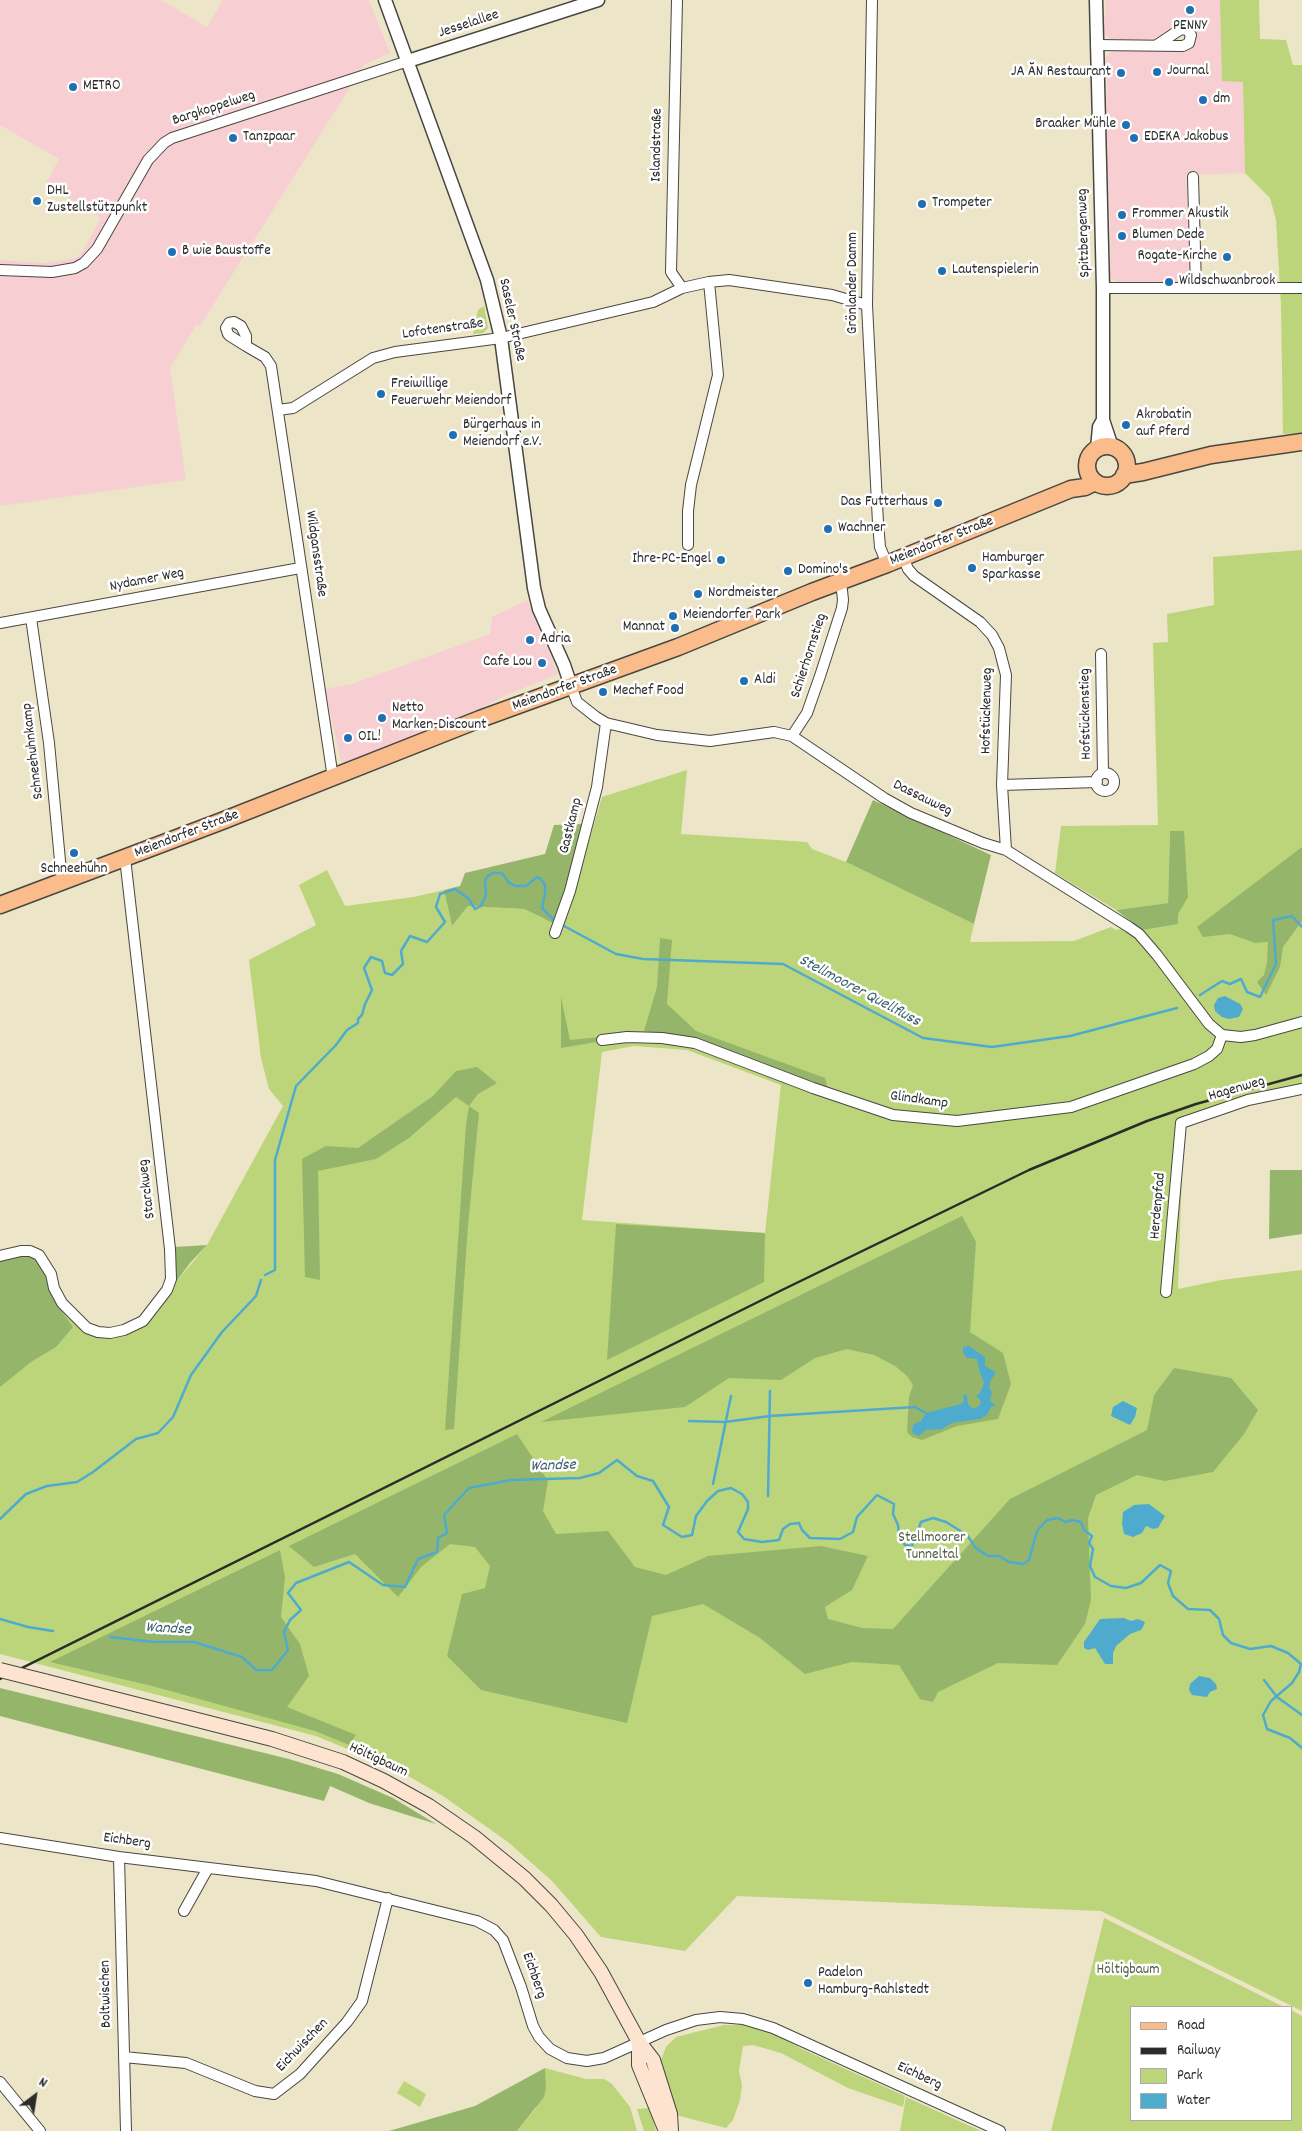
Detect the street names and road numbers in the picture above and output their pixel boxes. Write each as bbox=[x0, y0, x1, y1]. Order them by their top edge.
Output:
street label: Jesselallee bbox=[437, 7, 501, 43]
street label: Bargkoppelweg bbox=[170, 87, 258, 131]
street label: Islandstraße bbox=[648, 108, 668, 182]
street label: Spitzbergenweg bbox=[1074, 188, 1096, 278]
street label: Grönlander Damm bbox=[845, 232, 863, 334]
street label: Saseler Straße bbox=[493, 277, 529, 363]
street label: Lofotenstraße bbox=[401, 315, 485, 345]
street label: Wildgansstraße bbox=[300, 510, 330, 598]
street label: Meiendorfer Straße bbox=[887, 513, 997, 571]
street label: Nydamer Weg bbox=[108, 565, 186, 597]
street label: Schierhornstieg bbox=[788, 611, 832, 701]
street label: Meiendorfer Straße bbox=[510, 662, 620, 716]
street label: Hofstückenweg bbox=[978, 668, 998, 754]
street label: Hofstückenstieg bbox=[1077, 668, 1097, 760]
street label: Schneehuhnkamp bbox=[19, 702, 49, 800]
street label: Dassauweg bbox=[889, 777, 955, 821]
street label: Gastkamp bbox=[556, 796, 588, 856]
street label: Meiendorfer Straße bbox=[132, 807, 242, 863]
street label: Hagenweg bbox=[1207, 1073, 1267, 1107]
street label: Glindkamp bbox=[889, 1088, 949, 1114]
street label: Starckweg bbox=[135, 1158, 161, 1220]
street label: Herdenpfad bbox=[1147, 1172, 1171, 1240]
street label: Höltigbaum bbox=[346, 1740, 410, 1782]
street label: Eichberg bbox=[102, 1830, 152, 1854]
street label: Eichberg bbox=[517, 1951, 549, 2001]
street label: Boltwischen bbox=[97, 1960, 117, 2028]
street label: Eichwischen bbox=[273, 2015, 333, 2077]
street label: Eichberg bbox=[894, 2059, 944, 2095]

